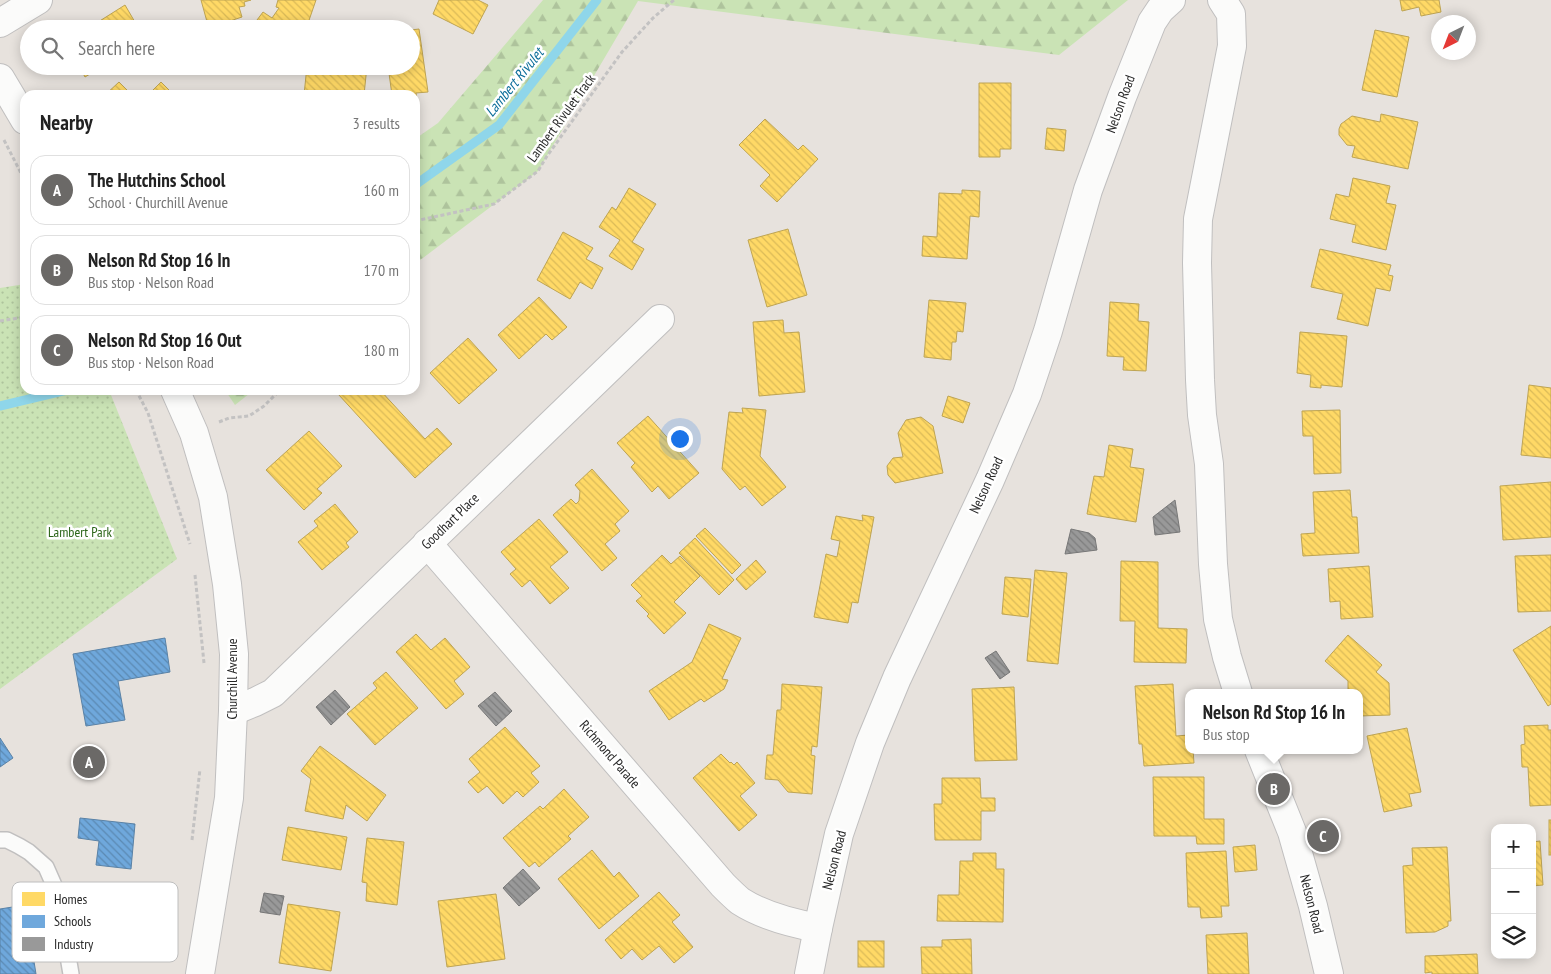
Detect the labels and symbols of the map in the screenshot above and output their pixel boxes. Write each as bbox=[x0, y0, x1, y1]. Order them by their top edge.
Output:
north arrow bbox=[1431, 15, 1476, 60]
water label: Lambert Rivulet bbox=[481, 42, 549, 120]
street label: Lambert Rivulet Track bbox=[523, 70, 599, 166]
street label: Nelson Road bbox=[1101, 73, 1139, 135]
your location bbox=[667, 426, 693, 452]
street label: Nelson Road bbox=[965, 454, 1007, 516]
street label: Goodhart Place bbox=[417, 489, 483, 553]
park label: Lambert Park bbox=[48, 523, 113, 541]
street label: Churchill Avenue bbox=[223, 638, 241, 720]
street label: Richmond Parade bbox=[576, 716, 645, 792]
pin: A bbox=[73, 743, 105, 781]
pin: B bbox=[1258, 770, 1290, 808]
pin: C bbox=[1307, 817, 1339, 855]
street label: Nelson Road bbox=[818, 829, 850, 891]
street label: Nelson Road bbox=[1296, 873, 1328, 935]
legend bbox=[12, 882, 178, 962]
text: Homes bbox=[54, 890, 87, 908]
text: Schools bbox=[54, 912, 91, 930]
text: Industry bbox=[54, 935, 94, 953]

